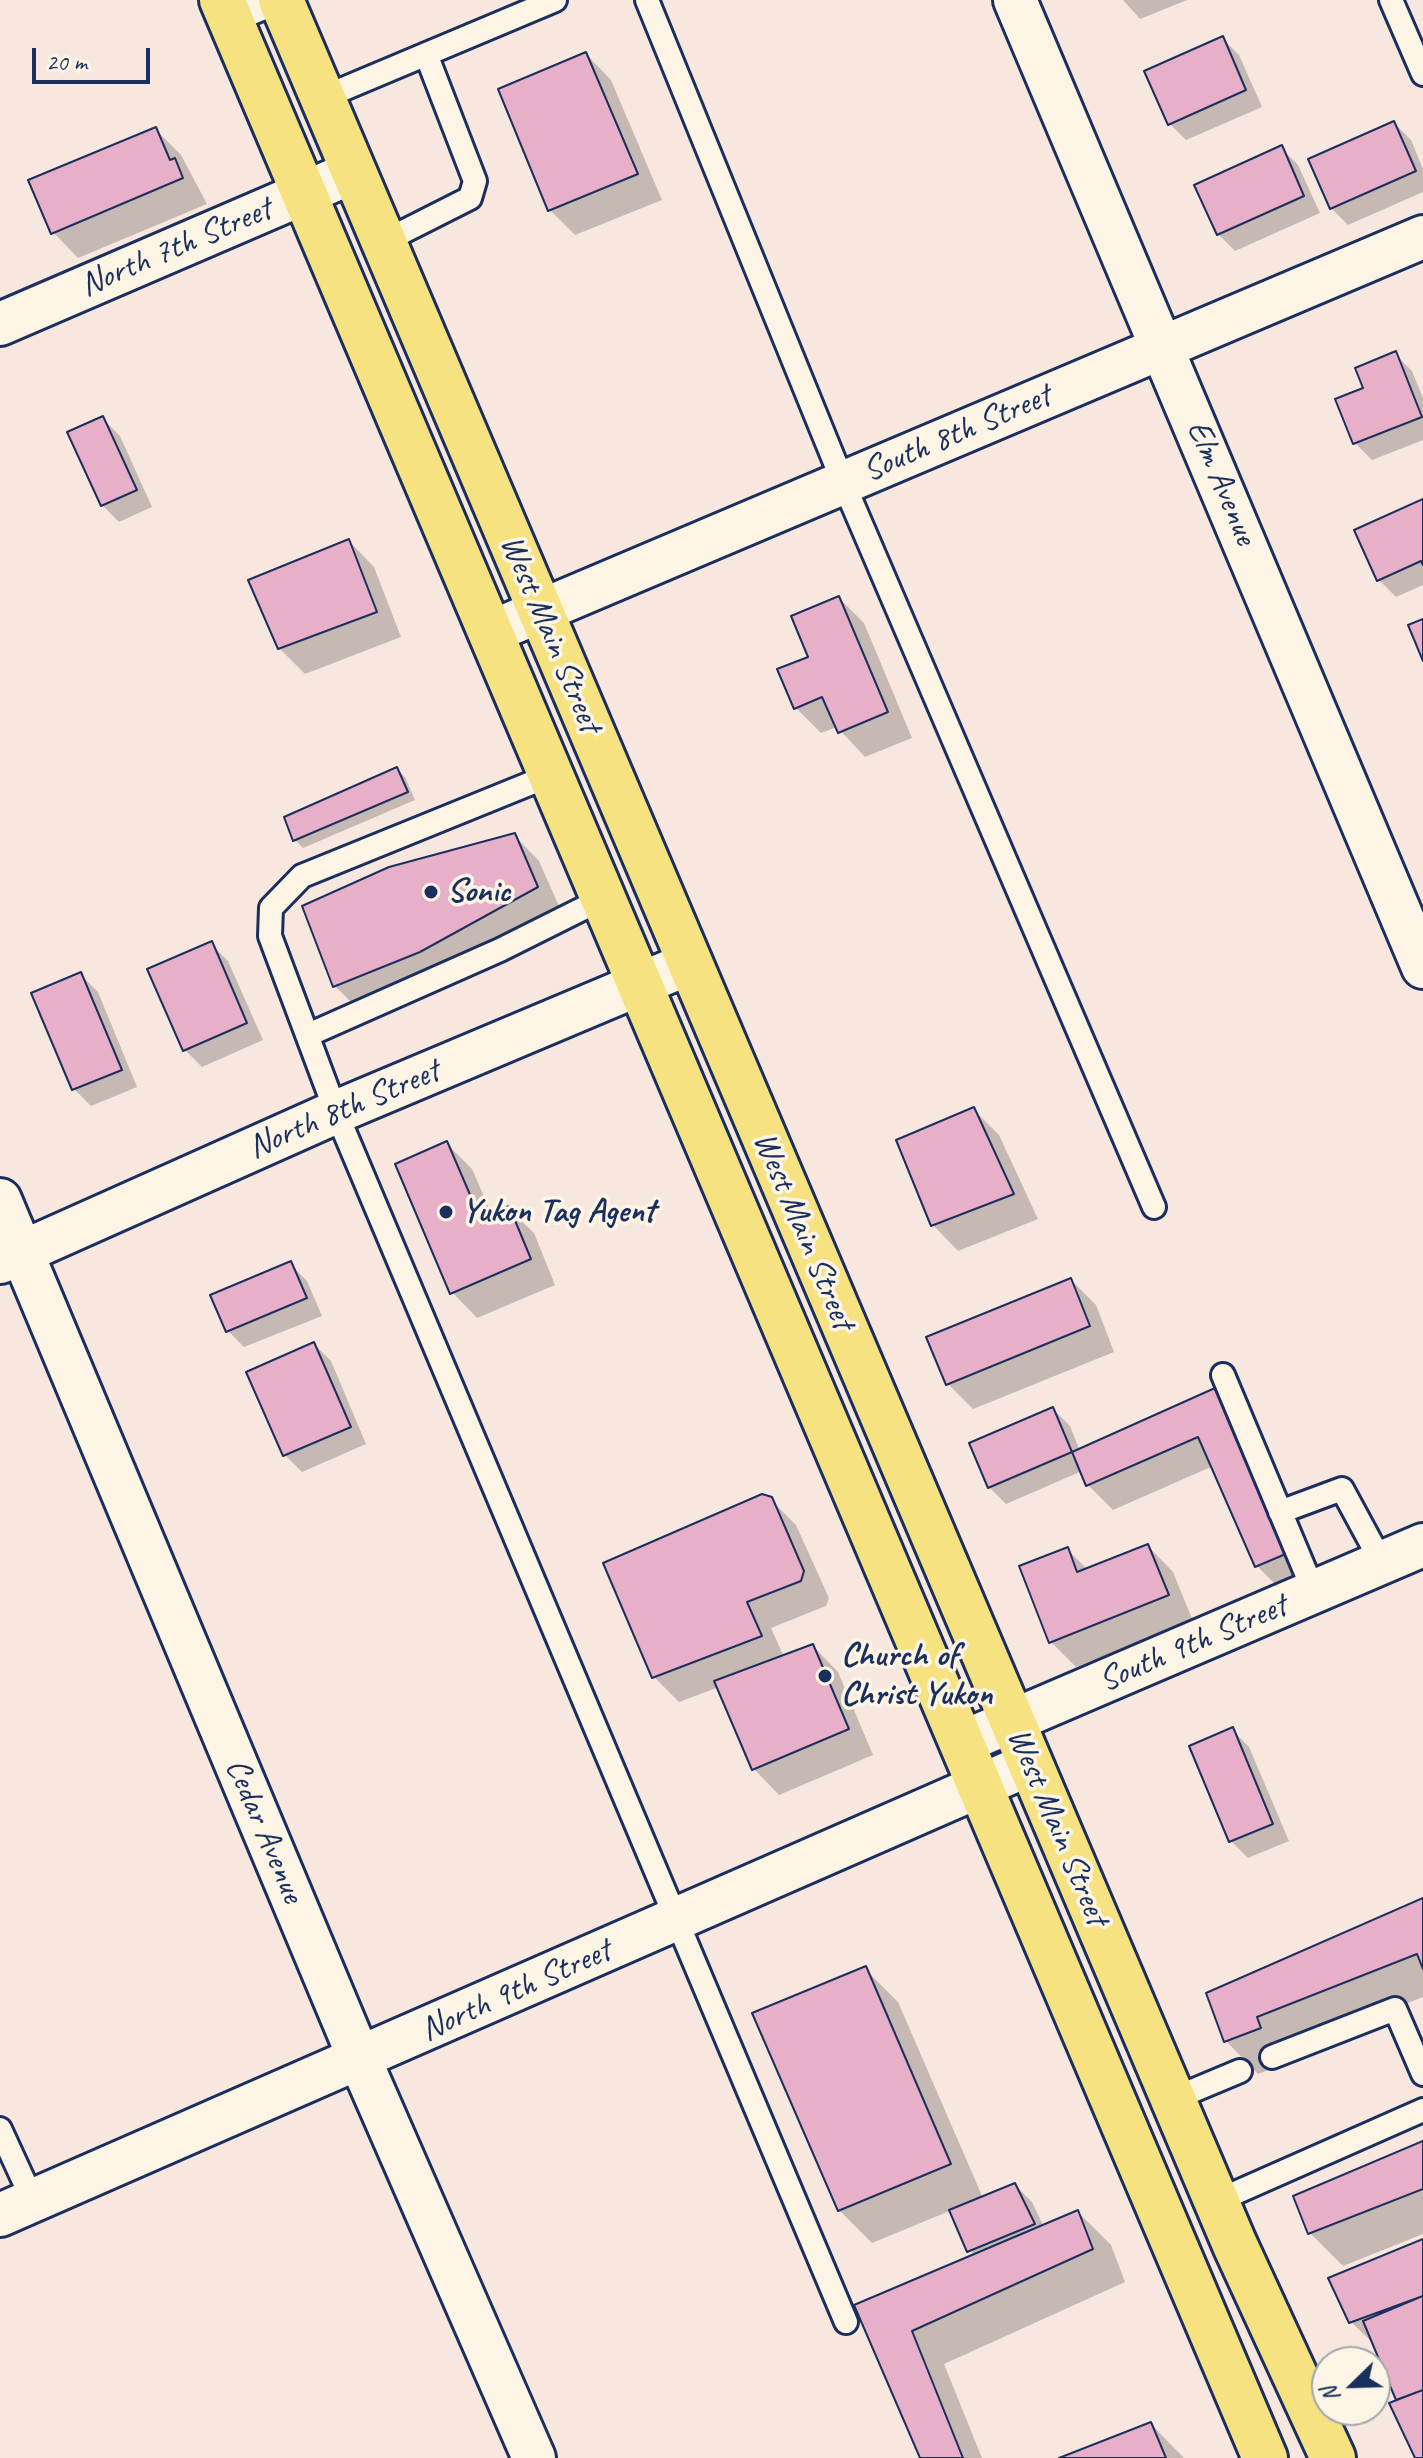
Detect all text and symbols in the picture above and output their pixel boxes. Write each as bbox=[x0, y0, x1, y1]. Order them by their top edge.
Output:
scale bar bbox=[36, 32, 154, 82]
text: 20 m bbox=[46, 47, 87, 77]
street label: North 7th Street bbox=[74, 189, 278, 307]
street label: South 8th Street bbox=[857, 376, 1057, 492]
street label: Elm Avenue bbox=[1177, 415, 1265, 551]
street label: West Main Street bbox=[490, 529, 610, 739]
place label: Sonic bbox=[447, 872, 510, 912]
marker: Sonic bbox=[422, 883, 440, 901]
street label: North 8th Street bbox=[242, 1051, 446, 1169]
street label: West Main Street bbox=[743, 1126, 863, 1336]
place label: Yukon Tag Agent bbox=[462, 1192, 655, 1232]
marker: Yukon Tag Agent bbox=[437, 1203, 455, 1221]
street label: South 9th Street bbox=[1093, 1586, 1293, 1702]
place label: Church of Christ Yukon bbox=[841, 1636, 992, 1716]
marker: Church of Christ Yukon bbox=[816, 1667, 834, 1685]
street label: West Main Street bbox=[997, 1722, 1117, 1932]
street label: Cedar Avenue bbox=[215, 1753, 313, 1909]
street label: North 9th Street bbox=[415, 1931, 617, 2051]
north arrow bbox=[1311, 2346, 1391, 2426]
text: N bbox=[1315, 2383, 1346, 2406]

